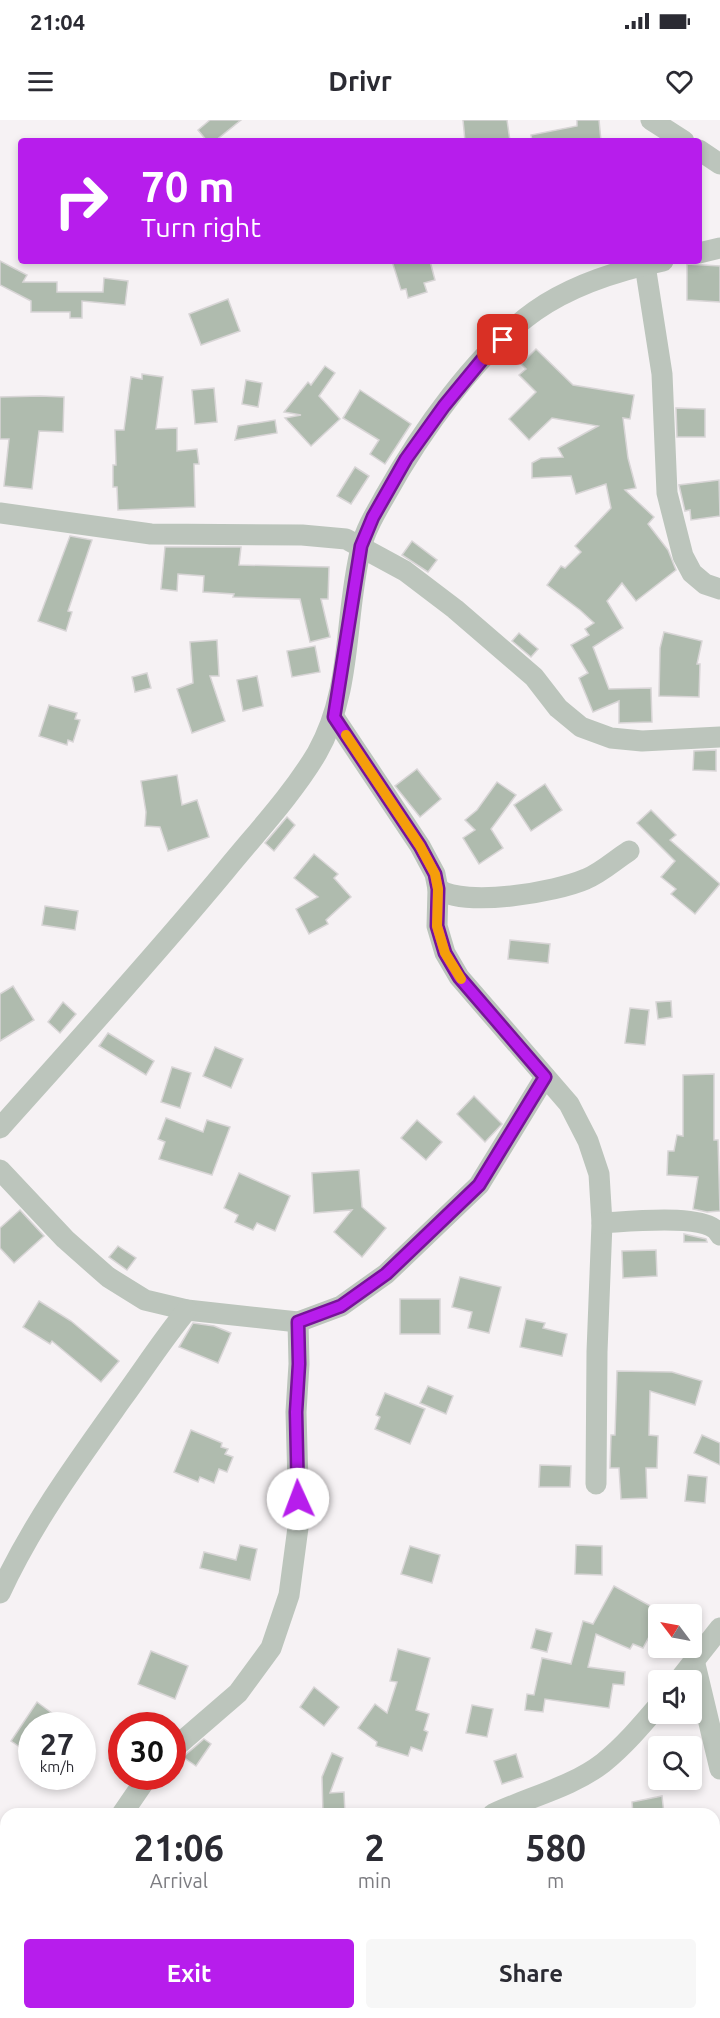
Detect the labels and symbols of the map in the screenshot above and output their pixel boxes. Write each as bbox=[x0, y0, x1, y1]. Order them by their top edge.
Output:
pin bbox=[477, 314, 528, 365]
position arrow bbox=[266, 1467, 330, 1531]
north arrow bbox=[648, 1604, 702, 1658]
speed limit sign: 30 bbox=[108, 1712, 186, 1790]

